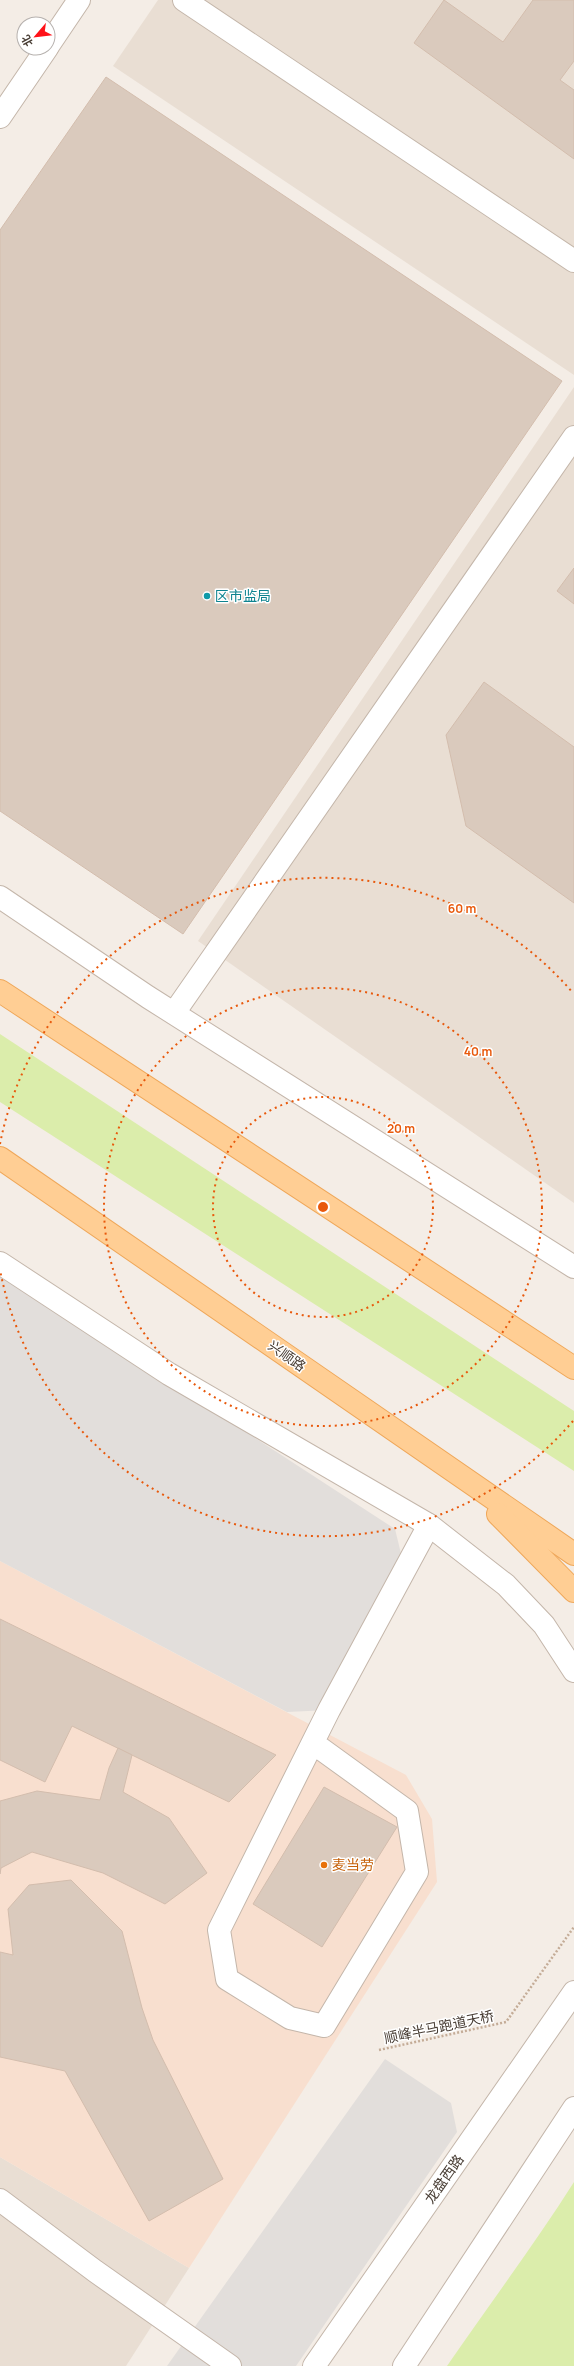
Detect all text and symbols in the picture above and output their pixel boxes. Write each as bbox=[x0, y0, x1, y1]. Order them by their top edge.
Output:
north arrow bbox=[16, 16, 56, 56]
text: 北 bbox=[18, 33, 36, 49]
place label: 区市监局 bbox=[215, 586, 271, 605]
marker: 区市监局 bbox=[202, 591, 212, 601]
text: 60 m bbox=[448, 900, 476, 917]
text: 40 m bbox=[464, 1043, 492, 1060]
text: 20 m bbox=[387, 1120, 415, 1137]
centre of rings bbox=[316, 1200, 330, 1214]
street label: 兴顺路 bbox=[265, 1336, 310, 1375]
place label: 麦当劳 bbox=[332, 1855, 374, 1874]
marker: 麦当劳 bbox=[319, 1860, 329, 1870]
street label: 顺峰半马跑道天桥 bbox=[382, 2006, 496, 2047]
street label: 龙盘西路 bbox=[420, 2150, 467, 2207]

